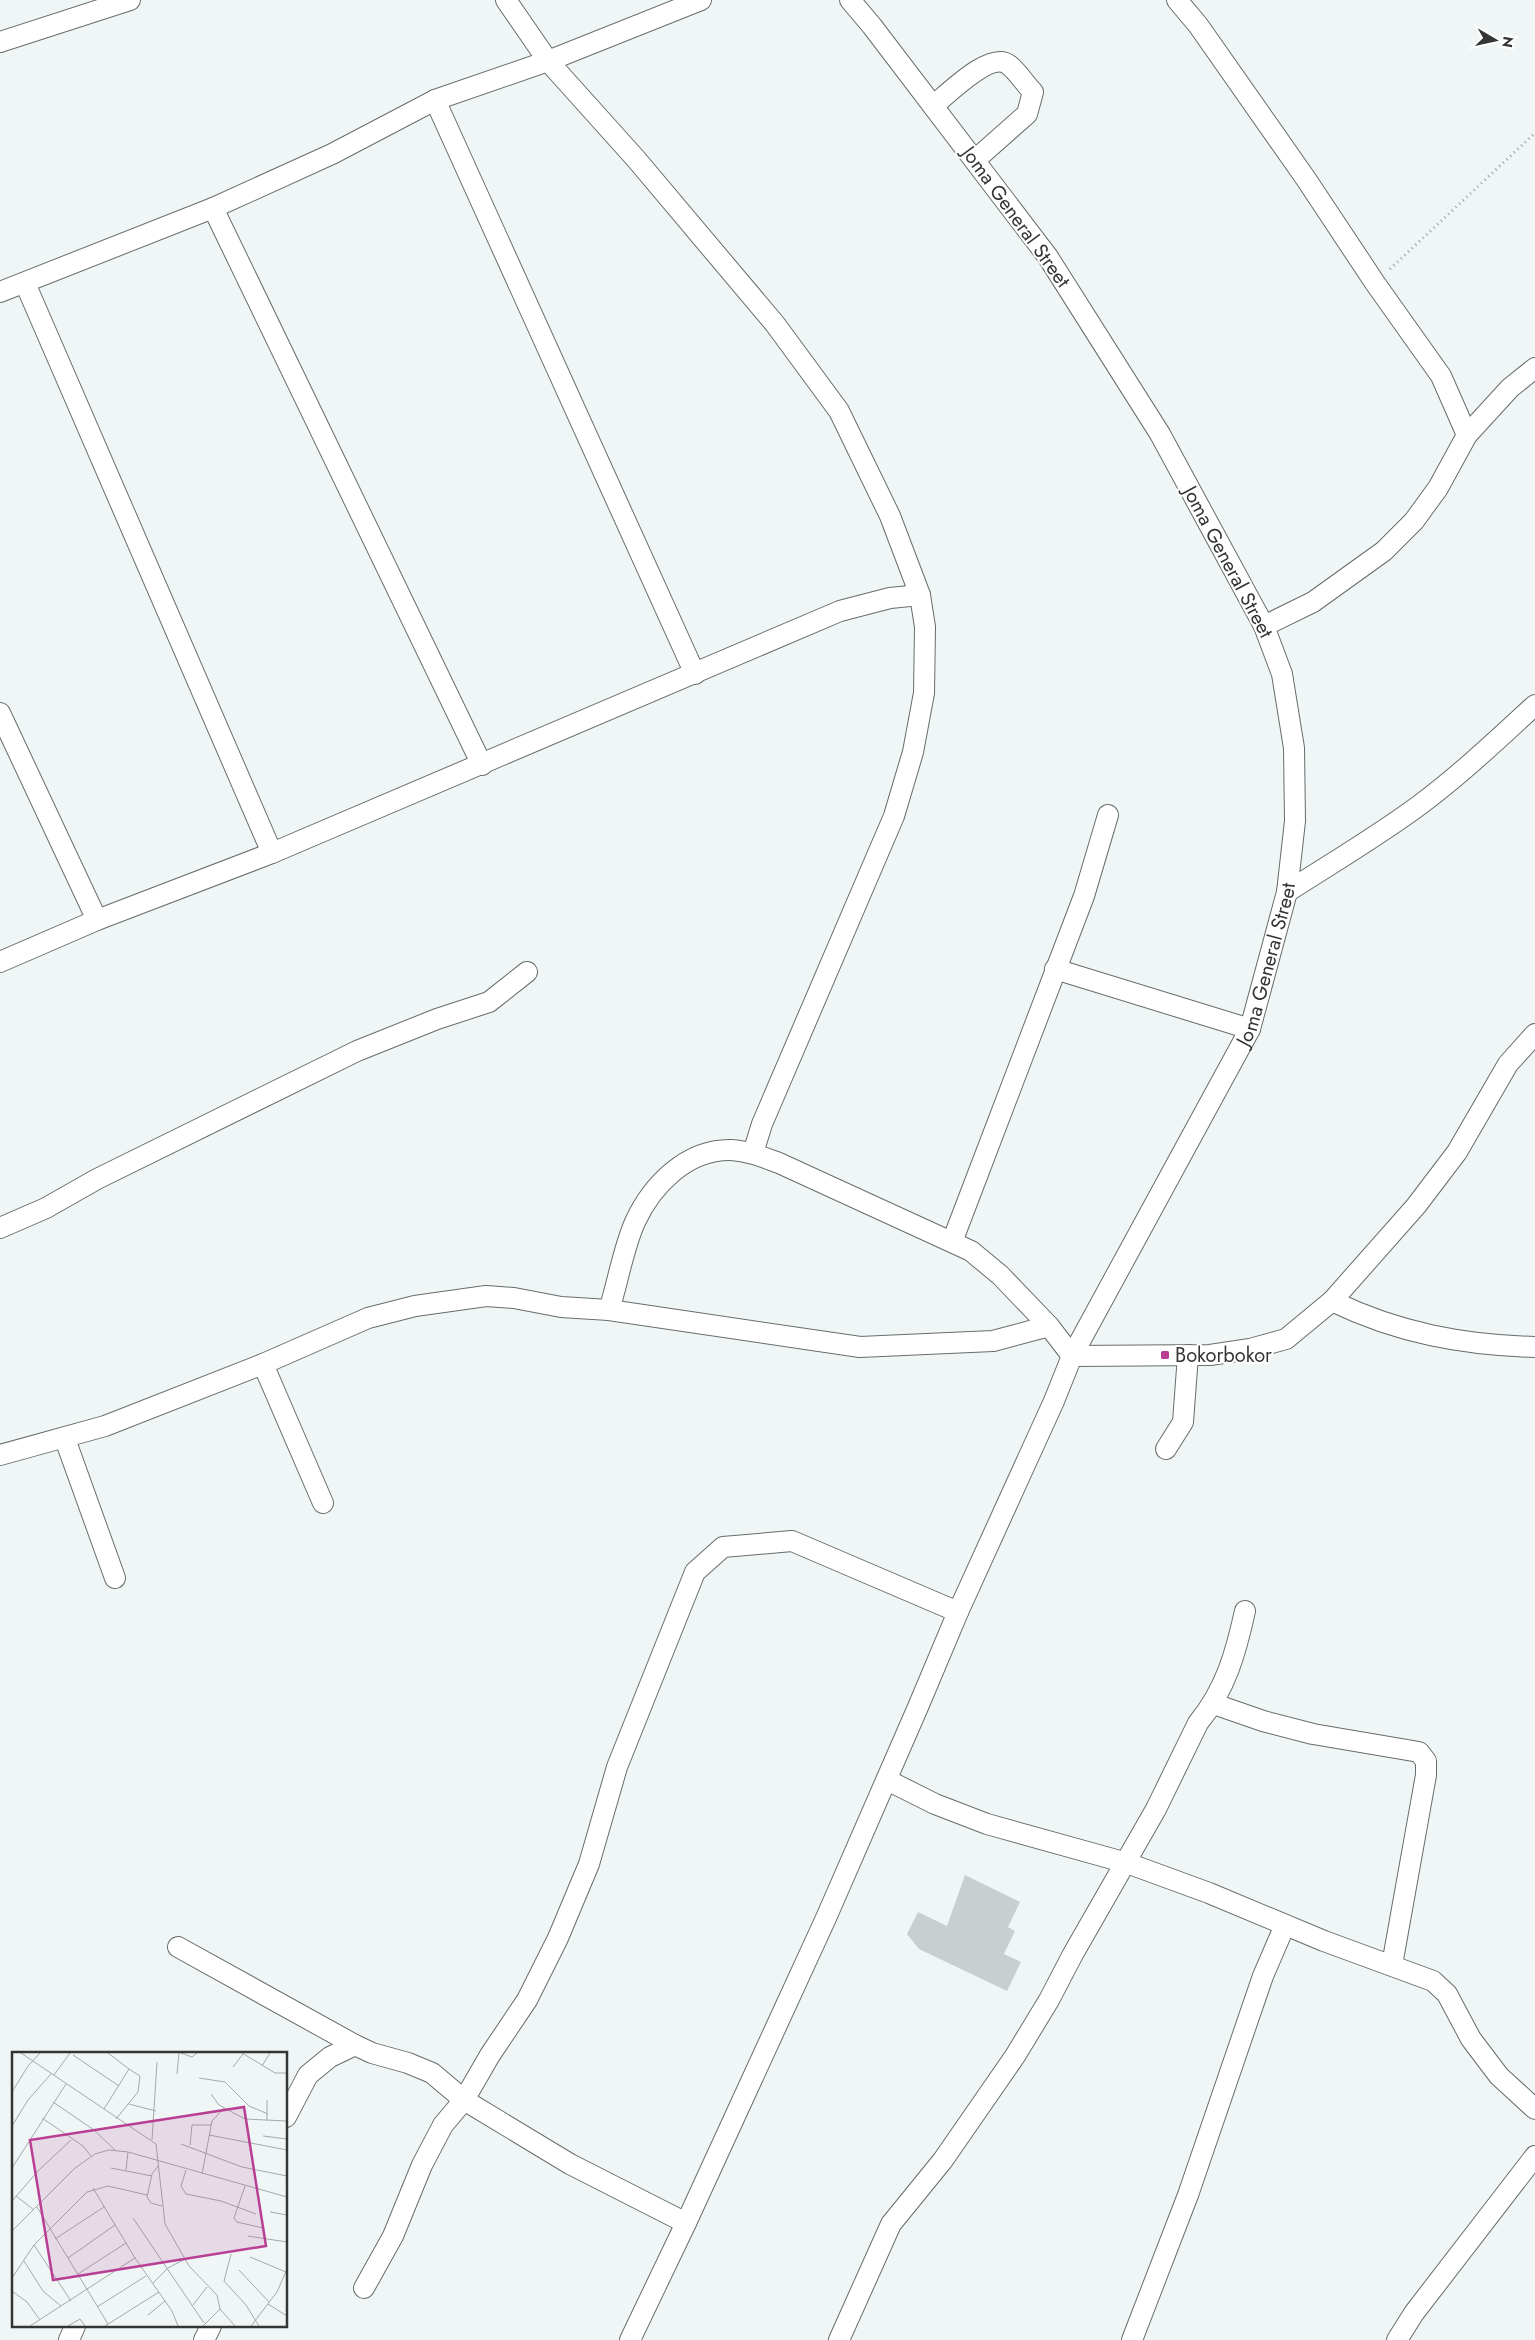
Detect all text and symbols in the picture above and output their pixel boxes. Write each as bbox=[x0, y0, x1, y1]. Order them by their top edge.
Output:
north arrow bbox=[1470, 15, 1520, 65]
text: N bbox=[1497, 35, 1519, 49]
street label: Joma General Street bbox=[953, 138, 1077, 294]
street label: Joma General Street bbox=[1174, 478, 1280, 643]
street label: Joma General Street bbox=[1228, 881, 1302, 1054]
place label: Bokorbokor bbox=[1175, 1341, 1272, 1370]
marker: Bokorbokor bbox=[1159, 1349, 1171, 1361]
inset map bbox=[12, 2052, 288, 2328]

